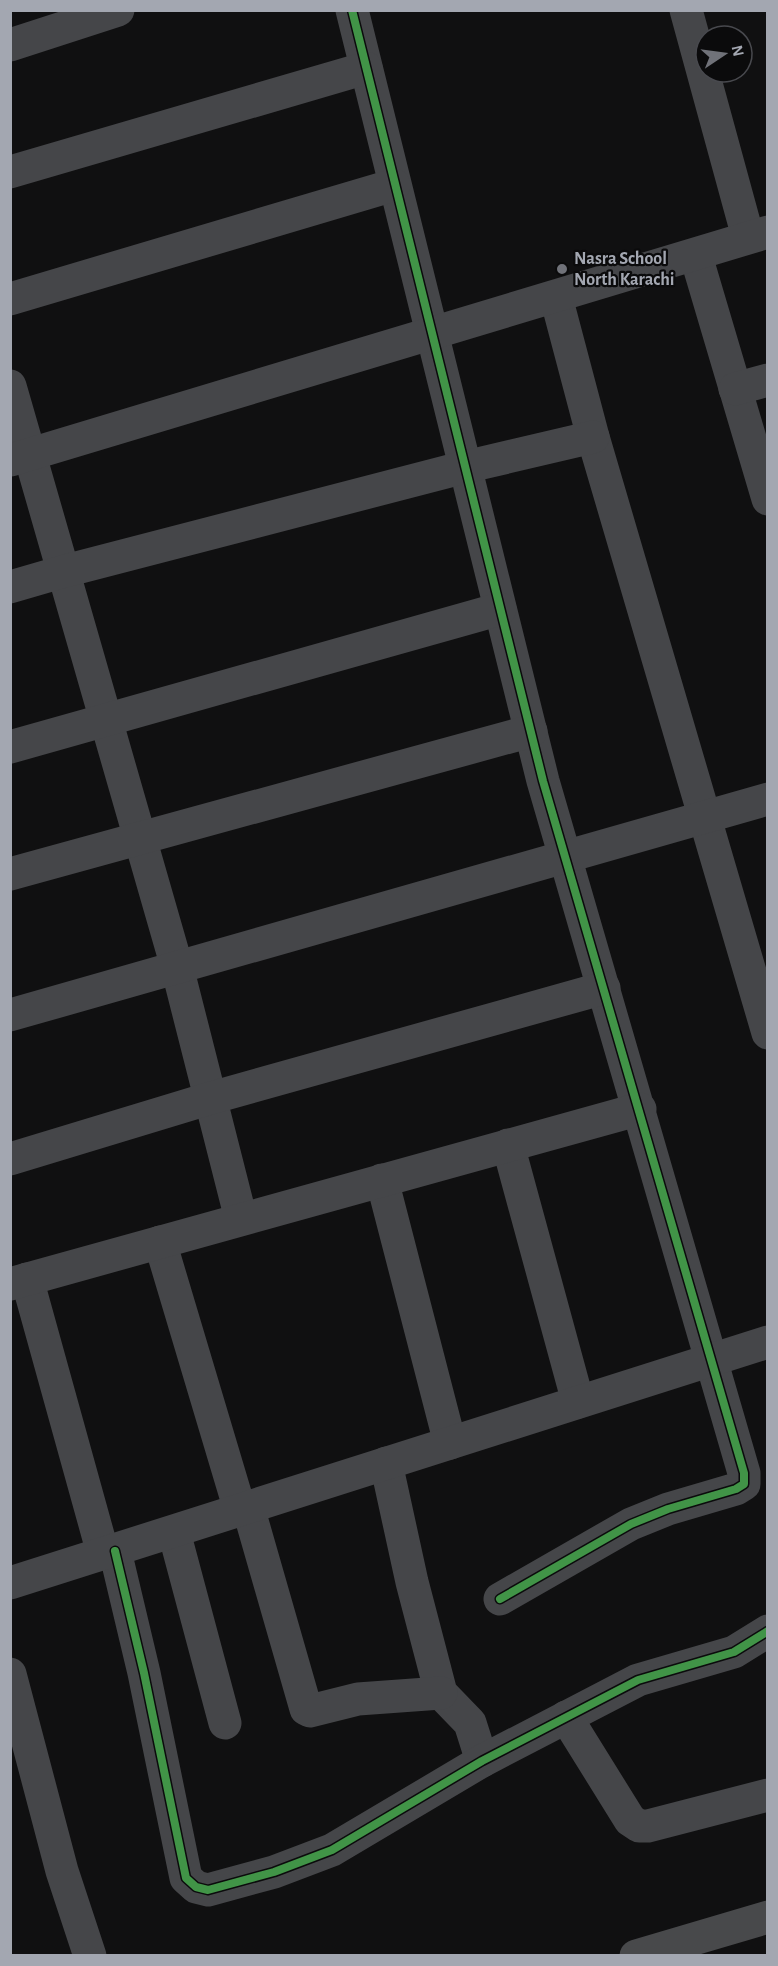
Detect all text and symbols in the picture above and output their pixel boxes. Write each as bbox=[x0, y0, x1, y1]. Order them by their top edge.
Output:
north arrow bbox=[694, 24, 754, 84]
text: N bbox=[729, 44, 747, 58]
place label: Nasra School North Karachi bbox=[574, 250, 674, 289]
marker: Nasra School North Karachi bbox=[555, 262, 569, 276]

